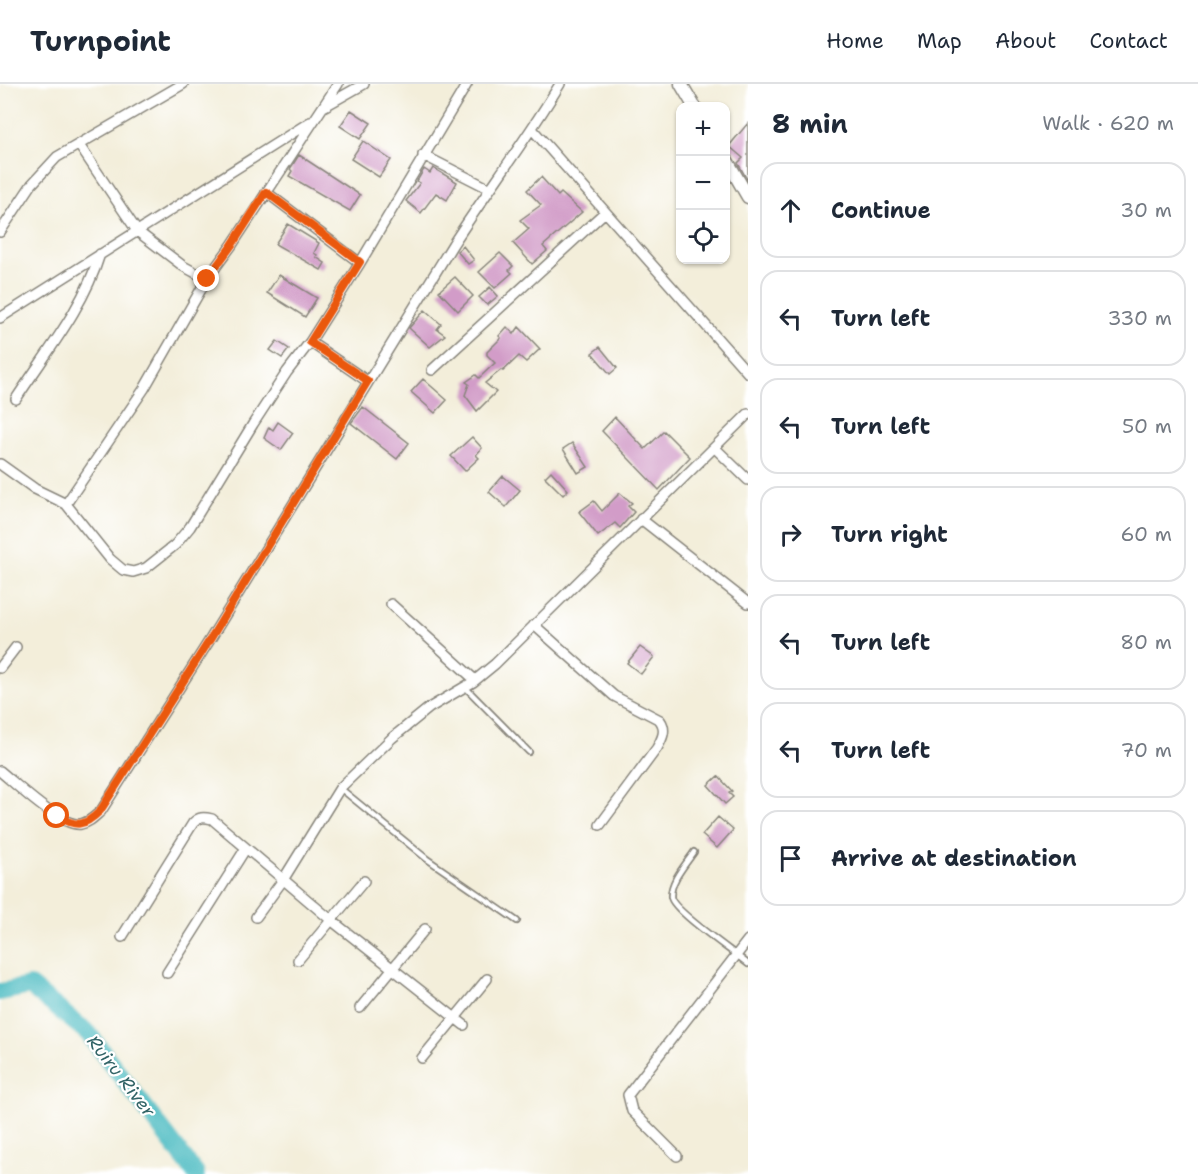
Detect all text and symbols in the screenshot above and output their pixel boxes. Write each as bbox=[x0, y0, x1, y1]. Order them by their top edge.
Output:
text: Turnpoint bbox=[30, 22, 171, 60]
text: Home bbox=[826, 27, 884, 55]
text: Map bbox=[917, 27, 962, 55]
text: About bbox=[995, 27, 1056, 55]
text: Contact bbox=[1089, 27, 1168, 55]
map controls bbox=[676, 102, 730, 264]
button: + bbox=[676, 102, 730, 156]
text: 8 min bbox=[772, 106, 848, 141]
text: Walk · 620 m bbox=[1042, 110, 1174, 136]
button: − bbox=[676, 156, 730, 210]
icon: ahead bbox=[774, 194, 807, 227]
text: Continue bbox=[831, 196, 931, 225]
text: 30 m bbox=[1120, 197, 1172, 223]
button: locate bbox=[676, 210, 730, 264]
route end bbox=[193, 265, 219, 291]
icon: left bbox=[774, 302, 807, 335]
text: Turn left bbox=[831, 304, 930, 333]
text: 330 m bbox=[1108, 305, 1172, 331]
icon: left bbox=[774, 410, 807, 443]
text: Turn left bbox=[831, 412, 930, 441]
text: 50 m bbox=[1122, 413, 1172, 439]
icon: right bbox=[774, 518, 807, 551]
text: Turn right bbox=[831, 520, 948, 549]
text: 60 m bbox=[1120, 521, 1172, 547]
icon: left bbox=[774, 626, 807, 659]
text: Turn left bbox=[831, 628, 930, 657]
text: 80 m bbox=[1120, 629, 1172, 655]
icon: left bbox=[774, 734, 807, 767]
text: Turn left bbox=[831, 736, 930, 765]
text: 70 m bbox=[1120, 737, 1172, 763]
route start bbox=[43, 802, 69, 828]
icon: arrive bbox=[774, 842, 807, 875]
text: Arrive at destination bbox=[831, 844, 1077, 873]
water label: Ruiru River bbox=[81, 1030, 161, 1122]

